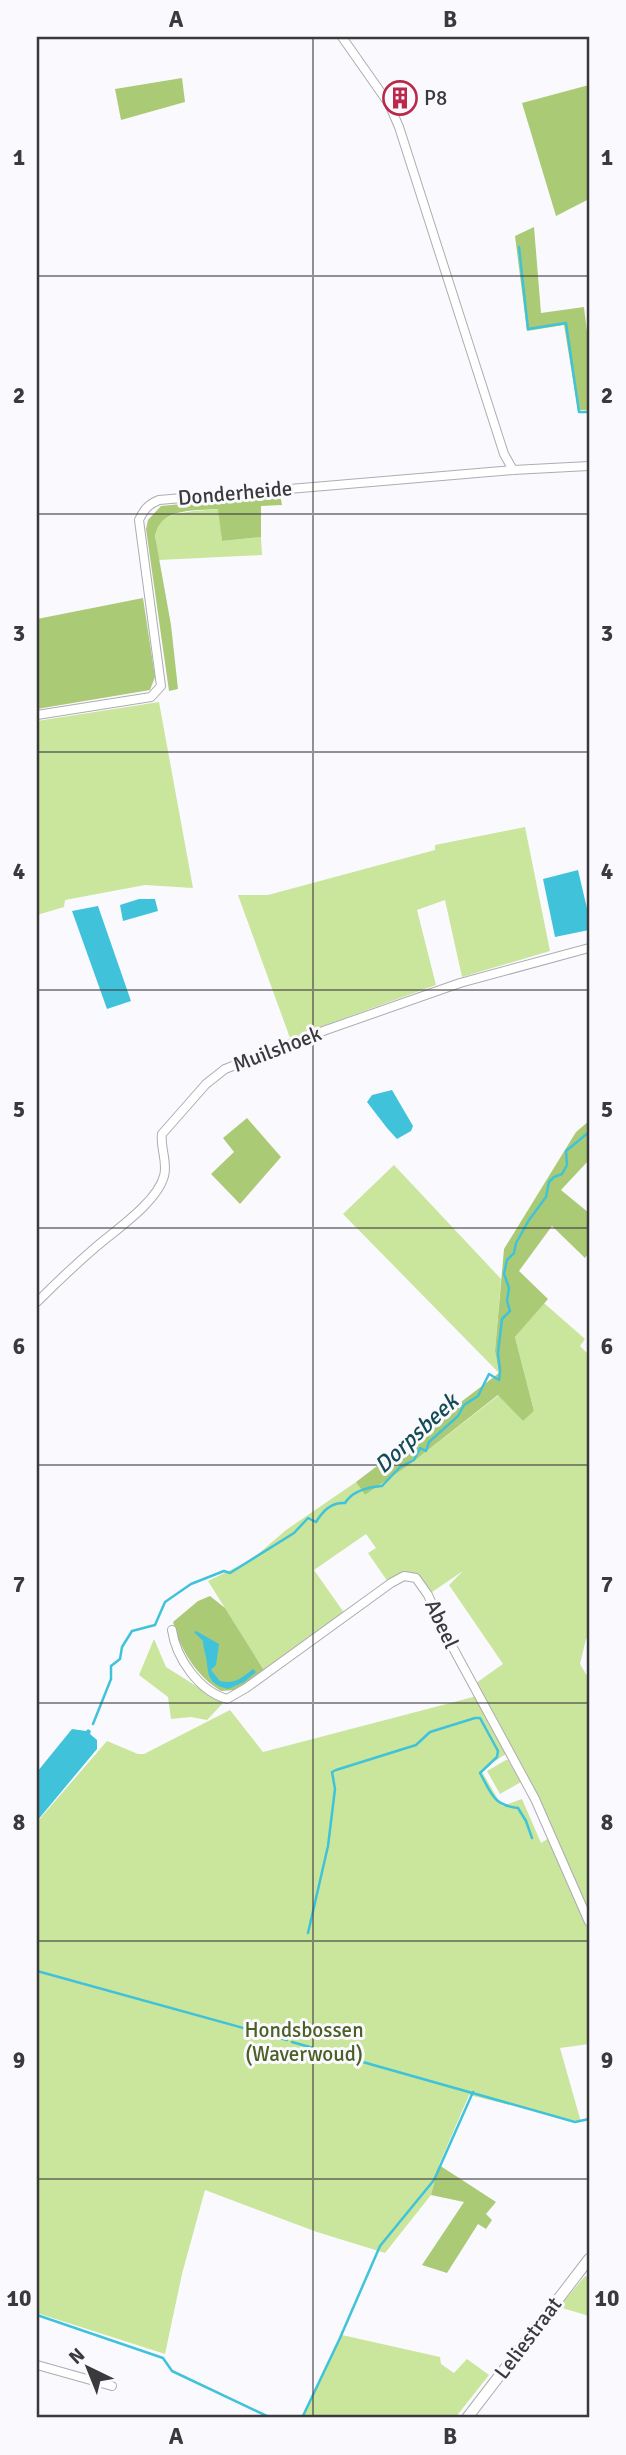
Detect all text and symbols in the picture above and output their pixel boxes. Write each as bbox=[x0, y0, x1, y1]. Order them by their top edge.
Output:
text: A bbox=[169, 5, 184, 34]
text: B bbox=[443, 5, 457, 34]
building icon: P8 bbox=[381, 79, 419, 117]
place label: P8 bbox=[424, 85, 447, 111]
text: 1 bbox=[13, 143, 25, 172]
text: 1 bbox=[601, 143, 613, 172]
text: 2 bbox=[13, 381, 25, 410]
text: 2 bbox=[601, 381, 613, 410]
street label: Donderheide bbox=[177, 475, 293, 511]
text: 3 bbox=[13, 619, 25, 648]
text: 3 bbox=[601, 619, 613, 648]
text: 4 bbox=[13, 857, 25, 886]
text: 4 bbox=[601, 857, 613, 886]
street label: Muilshoek bbox=[229, 1020, 325, 1078]
text: 5 bbox=[13, 1095, 25, 1124]
text: 5 bbox=[601, 1095, 613, 1124]
text: 6 bbox=[13, 1332, 25, 1361]
text: 6 bbox=[601, 1332, 613, 1361]
water label: Dorpsbeek bbox=[368, 1386, 466, 1480]
text: 7 bbox=[13, 1570, 25, 1599]
text: 7 bbox=[601, 1570, 613, 1599]
street label: Abeel bbox=[419, 1595, 465, 1653]
text: 8 bbox=[13, 1808, 25, 1837]
text: 8 bbox=[601, 1808, 613, 1837]
park label: Hondsbossen (Waverwoud) bbox=[244, 2017, 364, 2067]
text: 9 bbox=[13, 2046, 25, 2075]
text: 9 bbox=[601, 2046, 613, 2075]
text: 10 bbox=[7, 2284, 31, 2313]
text: 10 bbox=[595, 2284, 619, 2313]
street label: Leliestraat bbox=[489, 2292, 567, 2384]
north arrow bbox=[52, 2332, 122, 2402]
text: N bbox=[64, 2343, 90, 2370]
text: A bbox=[169, 2422, 184, 2451]
text: B bbox=[443, 2422, 457, 2451]

